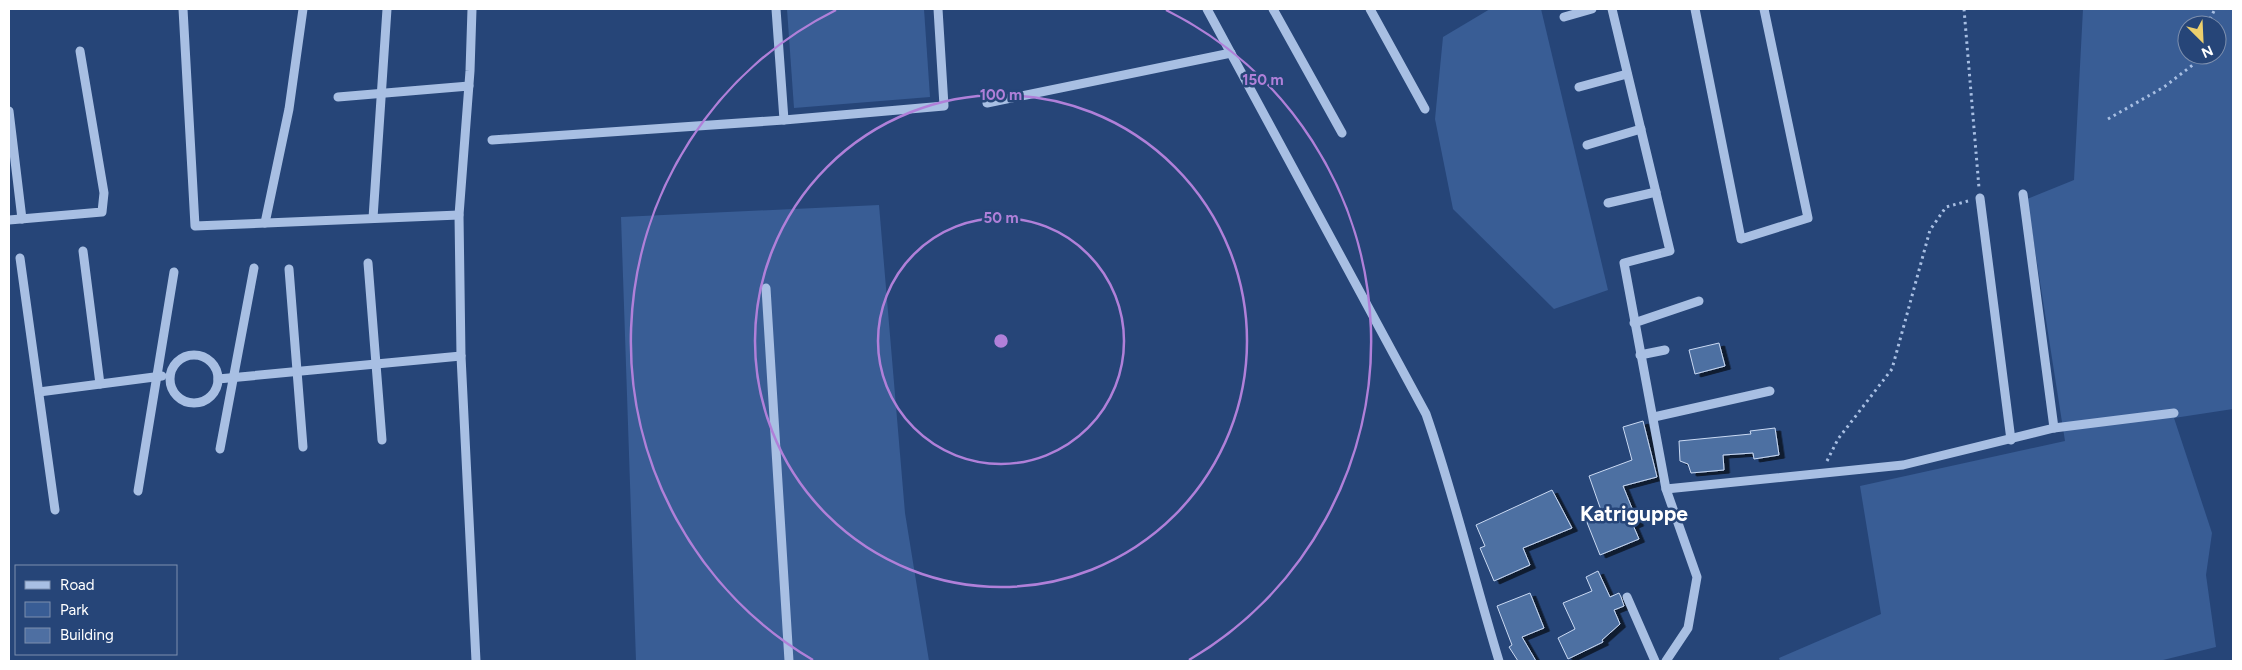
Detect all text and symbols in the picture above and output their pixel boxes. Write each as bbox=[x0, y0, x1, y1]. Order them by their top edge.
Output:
north arrow bbox=[2177, 15, 2227, 65]
text: N bbox=[2199, 41, 2215, 61]
text: 150 m bbox=[1242, 71, 1284, 89]
text: 100 m bbox=[980, 86, 1022, 104]
text: 50 m bbox=[983, 209, 1019, 227]
centre of rings bbox=[992, 332, 1010, 350]
district label: Katriguppe bbox=[1580, 501, 1688, 526]
legend bbox=[15, 565, 178, 655]
text: Road bbox=[60, 576, 95, 594]
text: Park bbox=[60, 601, 89, 619]
text: Building bbox=[60, 626, 114, 644]

